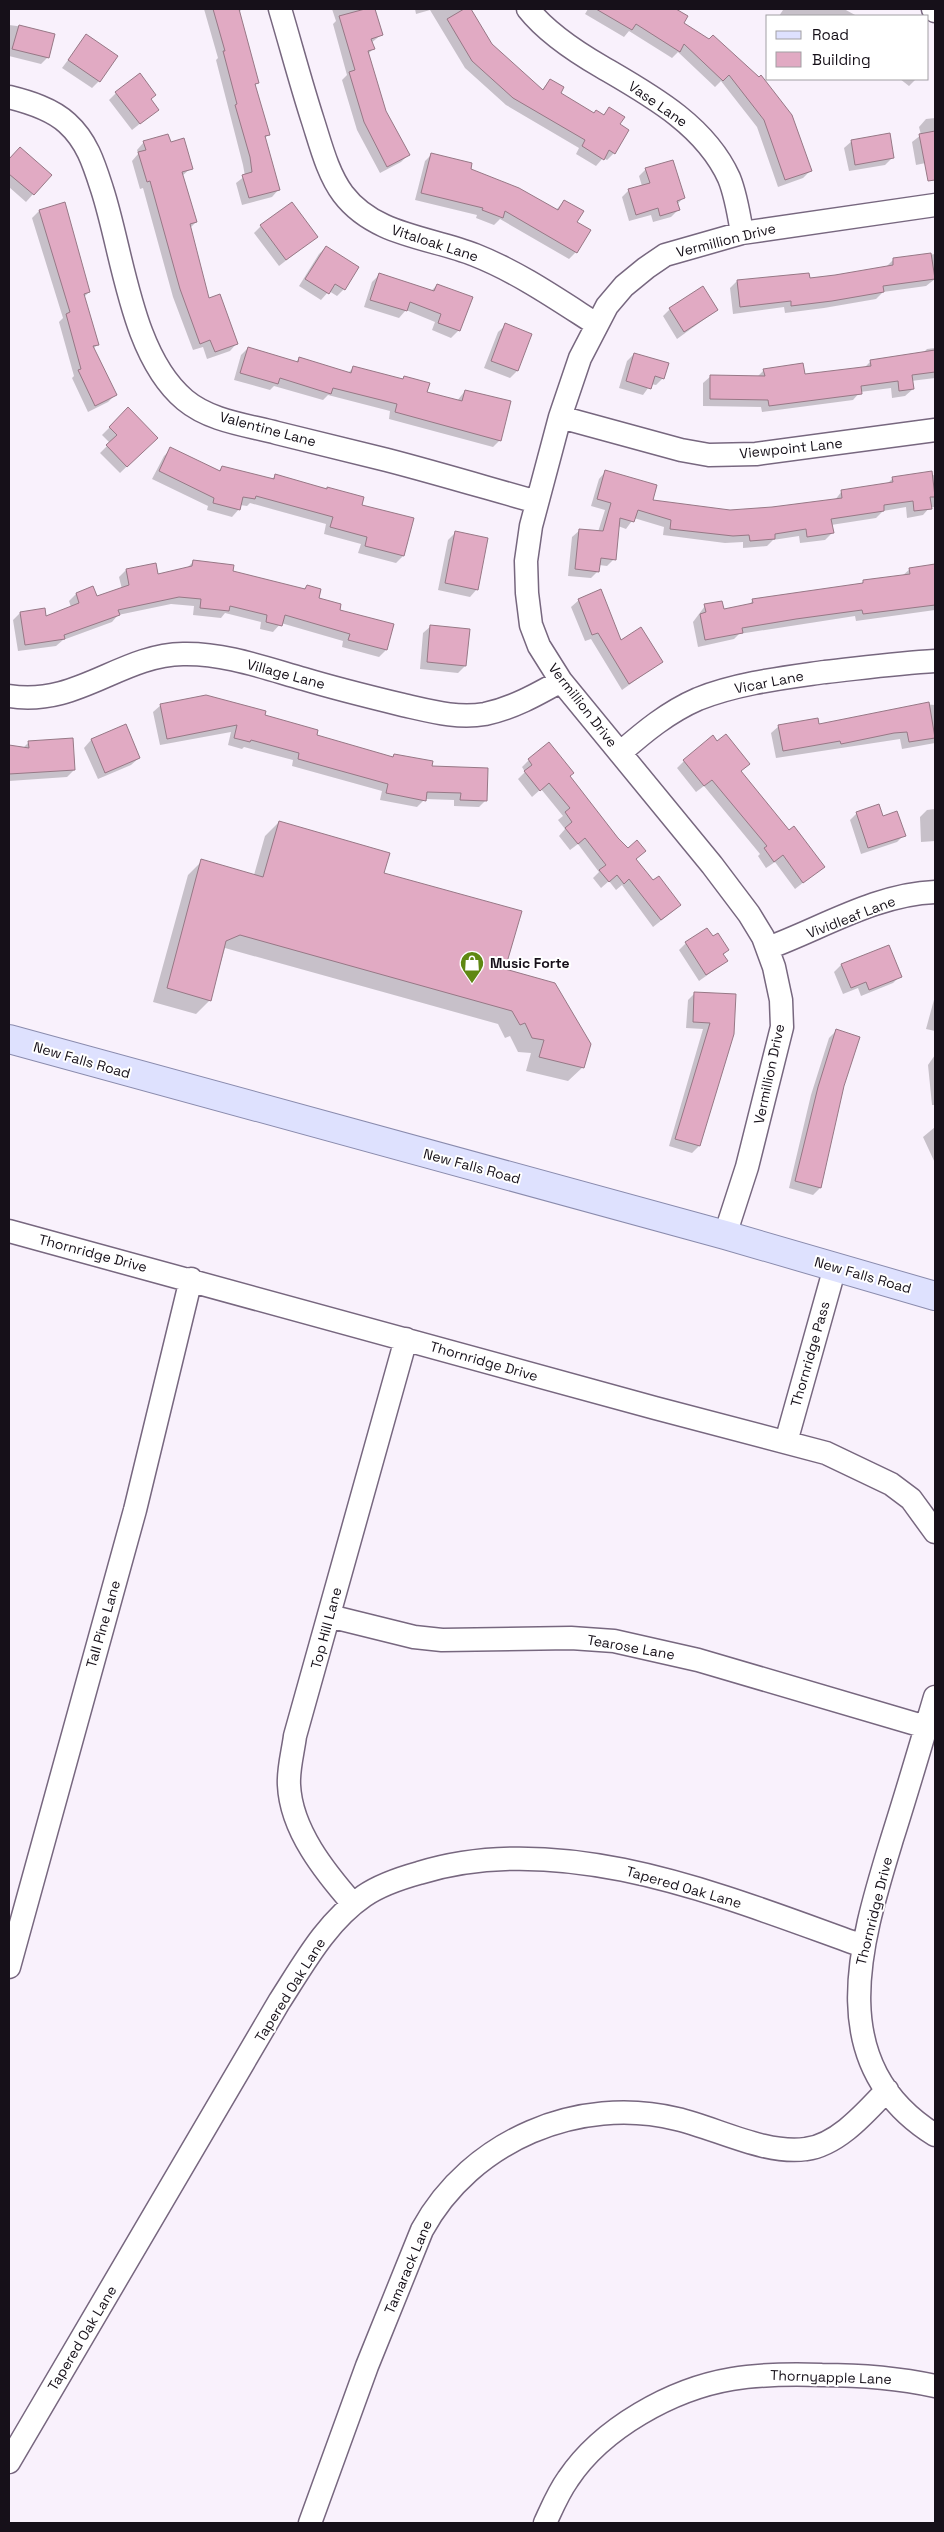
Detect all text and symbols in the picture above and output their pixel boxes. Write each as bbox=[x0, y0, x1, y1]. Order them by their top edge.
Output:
legend bbox=[766, 15, 929, 80]
text: Road bbox=[812, 25, 849, 44]
text: Building bbox=[812, 50, 871, 69]
street label: Vase Lane bbox=[625, 77, 691, 131]
street label: Vermillion Drive bbox=[674, 219, 778, 261]
street label: Vitaloak Lane bbox=[389, 220, 481, 266]
street label: Valentine Lane bbox=[218, 407, 318, 451]
street label: Viewpoint Lane bbox=[739, 434, 843, 462]
street label: Village Lane bbox=[245, 655, 327, 693]
street label: Vermillion Drive bbox=[545, 659, 621, 751]
street label: Vicar Lane bbox=[733, 666, 805, 698]
street label: Vividleaf Lane bbox=[804, 892, 898, 942]
shop icon: Music Forte bbox=[459, 950, 485, 984]
place label: Music Forte bbox=[490, 954, 570, 972]
street label: Vermillion Drive bbox=[750, 1022, 788, 1126]
street label: New Falls Road bbox=[31, 1038, 133, 1082]
street label: New Falls Road bbox=[421, 1144, 523, 1188]
street label: Thornridge Drive bbox=[37, 1230, 149, 1276]
street label: New Falls Road bbox=[812, 1253, 914, 1297]
street label: Thornridge Pass bbox=[786, 1299, 834, 1409]
street label: Thornridge Drive bbox=[428, 1337, 540, 1385]
street label: Tall Pine Lane bbox=[82, 1578, 124, 1670]
street label: Top Hill Lane bbox=[306, 1585, 346, 1671]
street label: Tearose Lane bbox=[586, 1630, 676, 1664]
street label: Thornridge Drive bbox=[852, 1855, 896, 1967]
street label: Tapered Oak Lane bbox=[624, 1862, 744, 1912]
street label: Tapered Oak Lane bbox=[251, 1935, 329, 2045]
street label: Tamarack Lane bbox=[380, 2217, 436, 2317]
street label: Tapered Oak Lane bbox=[44, 2282, 120, 2394]
street label: Thornyapple Lane bbox=[770, 2366, 892, 2388]

